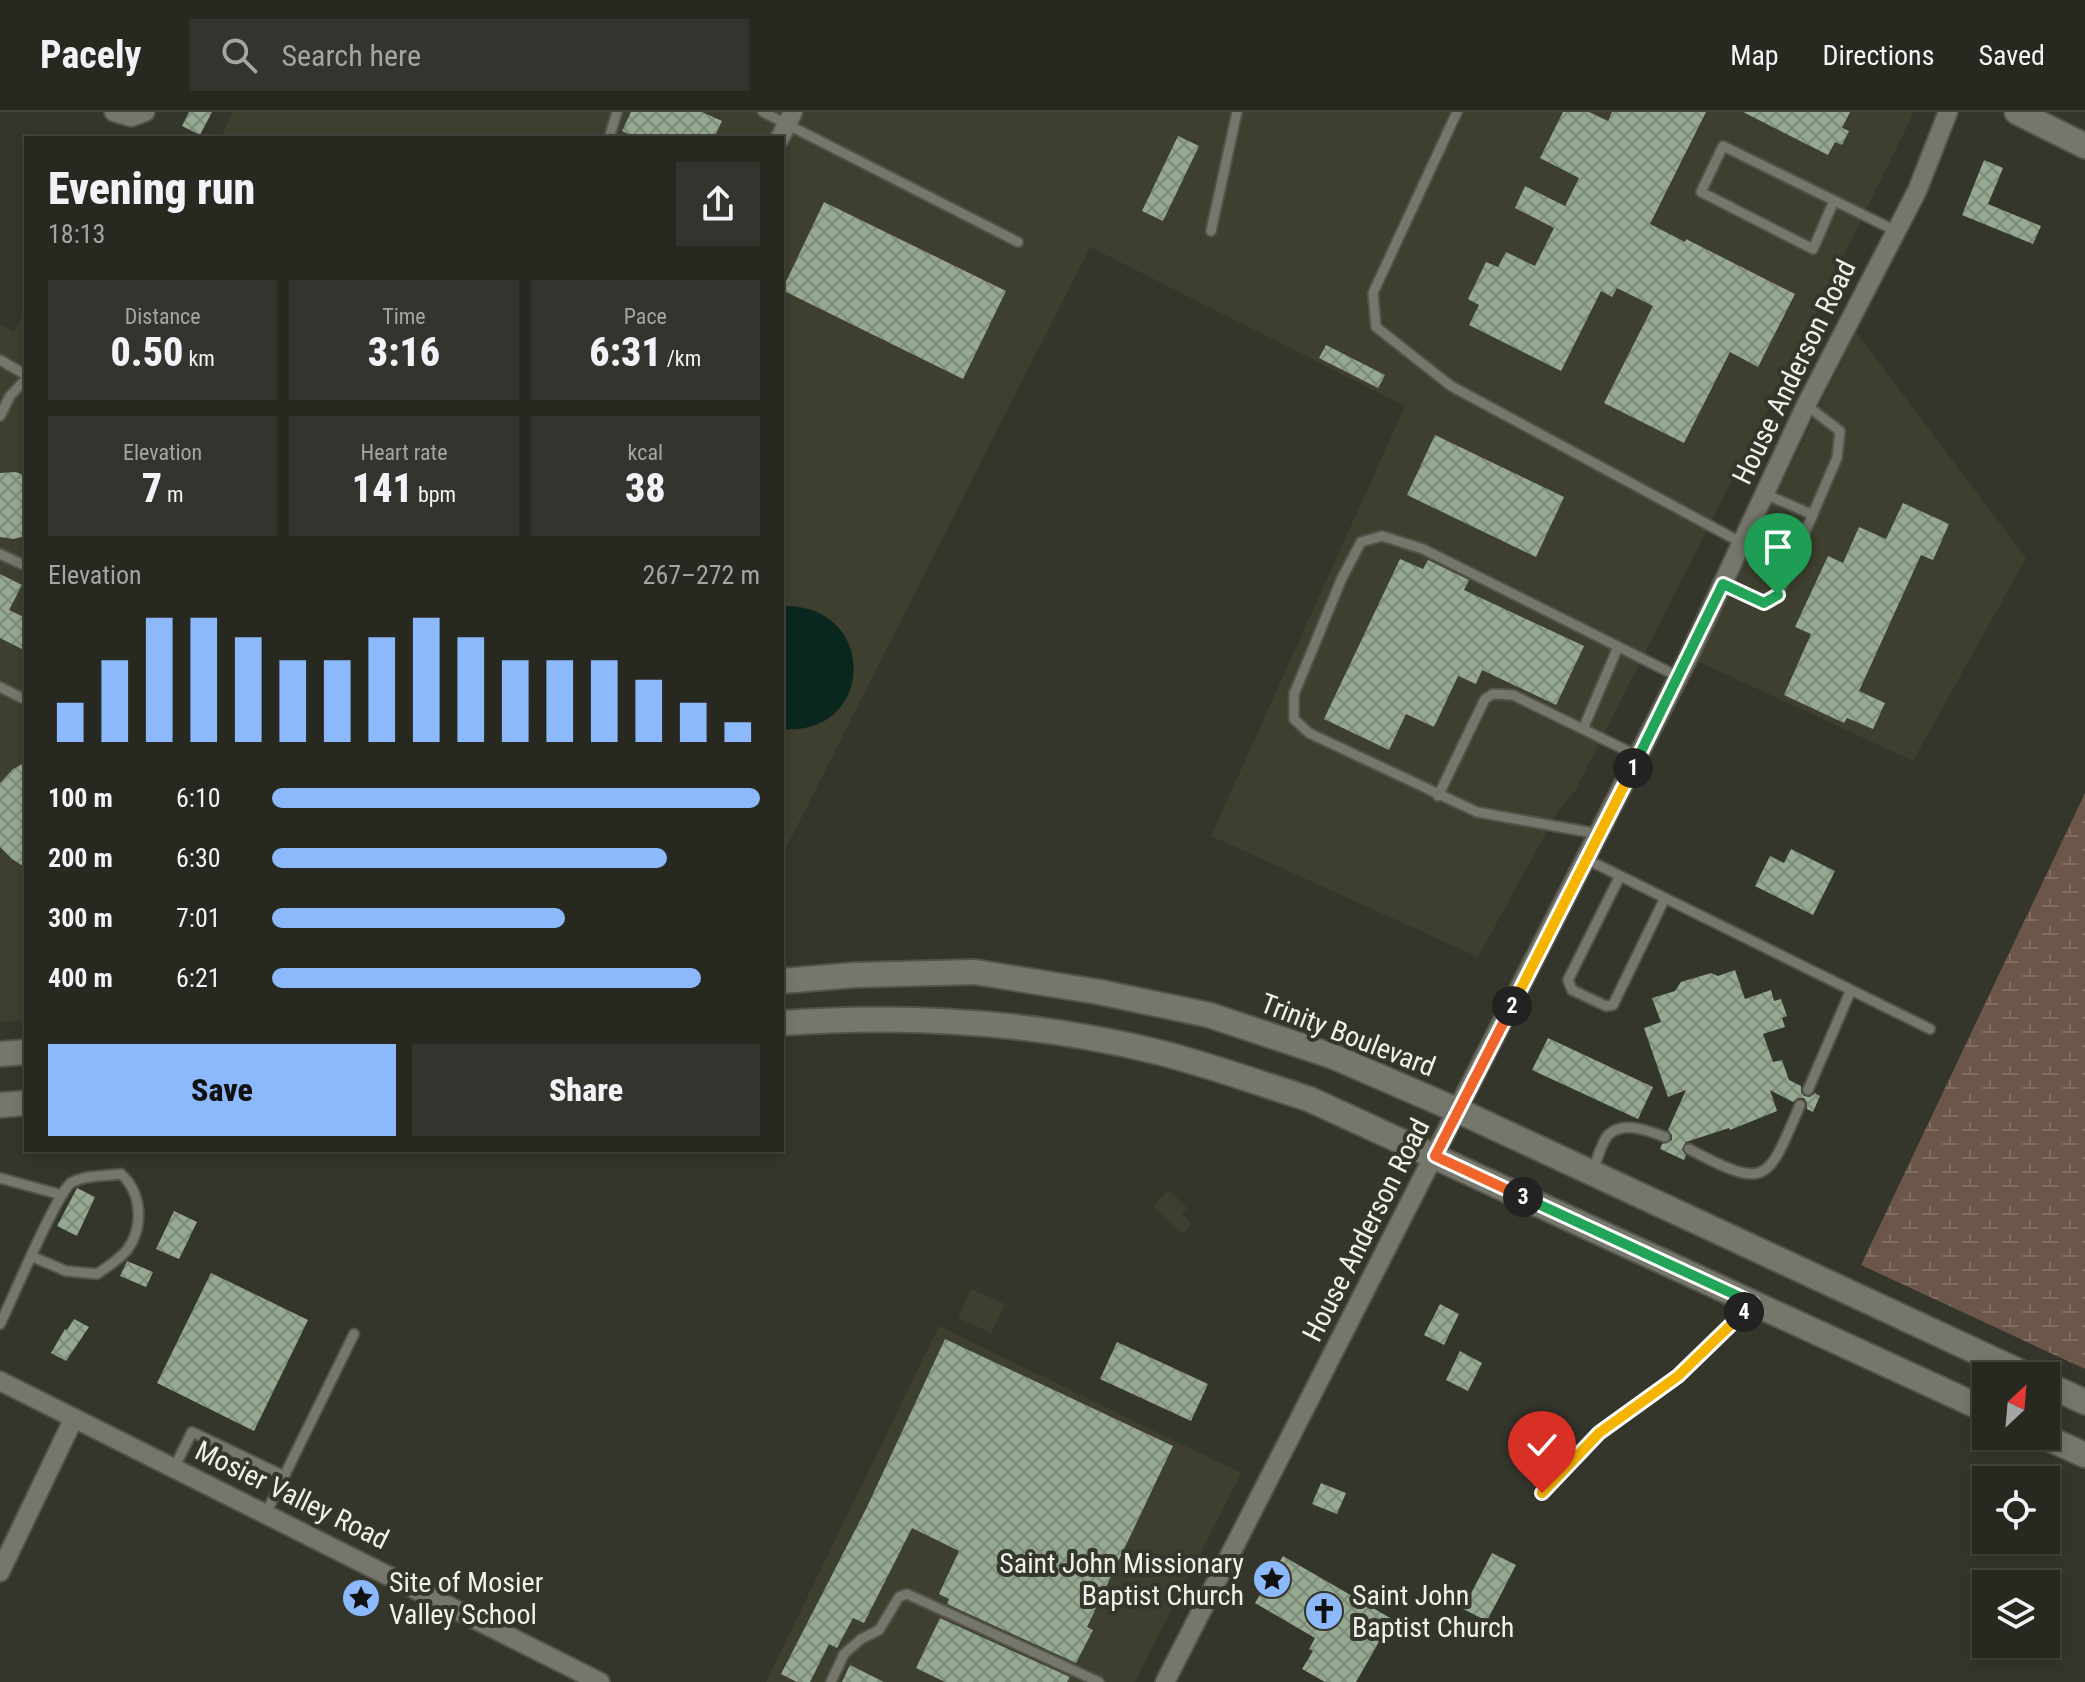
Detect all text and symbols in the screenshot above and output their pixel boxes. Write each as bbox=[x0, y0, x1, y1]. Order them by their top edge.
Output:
search box bbox=[189, 19, 749, 91]
text: Pacely bbox=[40, 33, 141, 77]
icon: search bbox=[217, 33, 261, 77]
text: Search here bbox=[281, 38, 421, 73]
text: Map bbox=[1730, 39, 1779, 72]
text: Directions bbox=[1823, 39, 1934, 72]
text: Saved bbox=[1978, 39, 2045, 72]
button: share bbox=[676, 162, 760, 246]
text: Evening run bbox=[48, 163, 255, 215]
text: 18:13 bbox=[48, 219, 105, 249]
street label: House Anderson Road bbox=[1725, 254, 1863, 490]
text: Distance bbox=[125, 304, 201, 329]
text: Time bbox=[382, 304, 426, 329]
text: Pace bbox=[624, 304, 667, 329]
text: 0.50 bbox=[110, 329, 183, 376]
text: 3:16 bbox=[368, 329, 440, 376]
text: 6:31 bbox=[589, 329, 662, 376]
text: km bbox=[183, 346, 215, 371]
text: /km bbox=[662, 346, 701, 371]
text: Elevation bbox=[123, 440, 202, 465]
text: Heart rate bbox=[361, 440, 447, 465]
text: kcal bbox=[628, 440, 663, 465]
text: 7 bbox=[142, 465, 162, 512]
text: 141 bbox=[352, 465, 413, 512]
text: 38 bbox=[625, 465, 666, 512]
text: m bbox=[162, 482, 184, 507]
text: bpm bbox=[413, 482, 456, 507]
pin bbox=[1744, 513, 1812, 595]
icon: arrive bbox=[1756, 525, 1800, 569]
text: Elevation bbox=[48, 560, 142, 590]
text: 267–272 m bbox=[643, 560, 760, 590]
pin: 1 bbox=[1613, 748, 1653, 788]
text: 1 bbox=[1627, 755, 1639, 780]
text: 100 m bbox=[48, 783, 113, 813]
text: 6:10 bbox=[176, 783, 221, 813]
text: 200 m bbox=[48, 843, 113, 873]
text: 6:30 bbox=[176, 843, 221, 873]
text: 300 m bbox=[48, 903, 113, 933]
text: 7:01 bbox=[176, 903, 221, 933]
text: 400 m bbox=[48, 963, 113, 993]
text: 6:21 bbox=[176, 963, 221, 993]
pin: 2 bbox=[1492, 986, 1532, 1026]
street label: Trinity Boulevard bbox=[1256, 987, 1440, 1083]
text: 2 bbox=[1506, 993, 1518, 1018]
button: Save bbox=[48, 1044, 396, 1136]
button: Share bbox=[412, 1044, 760, 1136]
street label: House Anderson Road bbox=[1296, 1113, 1436, 1347]
pin: 3 bbox=[1503, 1177, 1543, 1217]
text: 3 bbox=[1517, 1184, 1529, 1209]
pin: 4 bbox=[1724, 1292, 1764, 1332]
text: 4 bbox=[1738, 1299, 1750, 1324]
north arrow bbox=[1972, 1362, 2060, 1450]
map controls bbox=[1972, 1362, 2060, 1658]
pin bbox=[1508, 1411, 1576, 1493]
icon: check bbox=[1520, 1423, 1564, 1467]
street label: Mosier Valley Road bbox=[190, 1434, 394, 1556]
button: locate bbox=[1972, 1466, 2060, 1554]
place label: Saint John Missionary Baptist Church bbox=[999, 1547, 1244, 1612]
place icon: Saint John Missionary Baptist Church bbox=[1251, 1558, 1293, 1600]
place label: Site of Mosier Valley School bbox=[389, 1566, 543, 1631]
button: layers bbox=[1972, 1570, 2060, 1658]
place icon: Site of Mosier Valley School bbox=[340, 1577, 382, 1619]
place label: Saint John Baptist Church bbox=[1352, 1579, 1514, 1644]
church icon: Saint John Baptist Church bbox=[1303, 1590, 1345, 1632]

